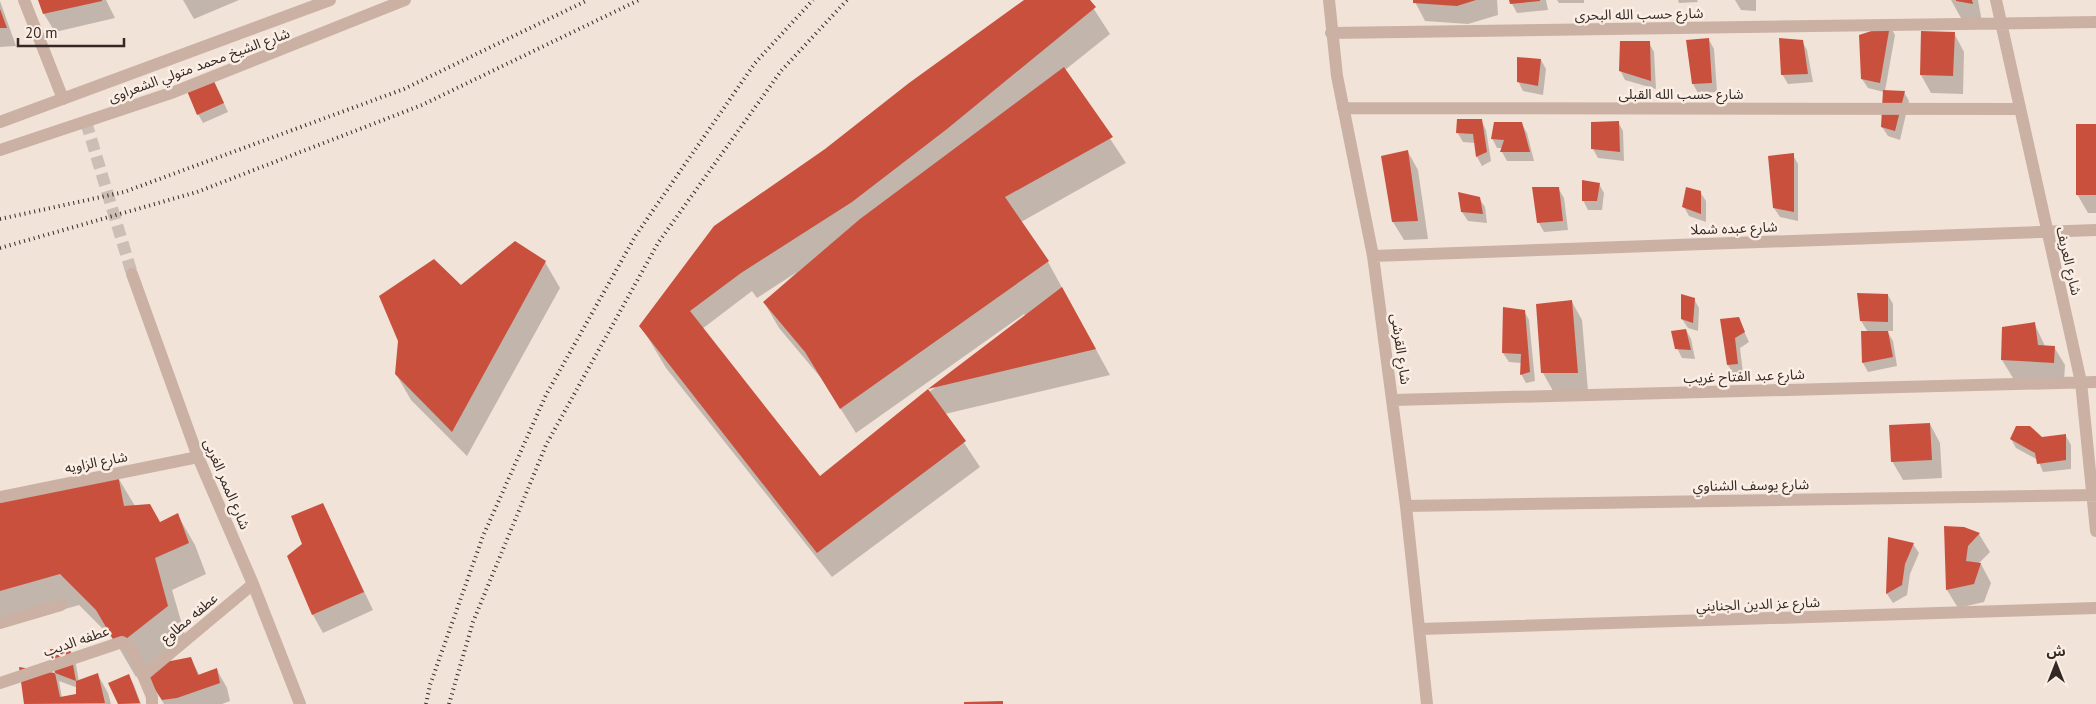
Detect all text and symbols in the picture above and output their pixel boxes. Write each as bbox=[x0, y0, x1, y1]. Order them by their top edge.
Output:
street label: شارع حسب الله البحرى bbox=[1574, 4, 1704, 26]
scale bar bbox=[18, 15, 124, 47]
text: 20 m bbox=[25, 23, 58, 42]
street label: شارع الشيخ محمد متولي الشعراوى bbox=[106, 24, 293, 108]
street label: شارع حسب الله القبلى bbox=[1618, 85, 1744, 105]
street label: شارع عبده شملا bbox=[1690, 217, 1778, 241]
street label: شارع العريف bbox=[2050, 225, 2086, 298]
street label: شارع القرشى bbox=[1385, 312, 1415, 386]
street label: شارع عبد الفتاح غريب bbox=[1683, 365, 1805, 389]
street label: شارع الممر الغربى bbox=[198, 436, 254, 533]
street label: شارع الزاويه bbox=[63, 447, 129, 479]
street label: شارع يوسف الشناوي bbox=[1693, 475, 1809, 497]
street label: عطفه مطاوع bbox=[157, 589, 223, 649]
street label: شارع عز الدين الجنايني bbox=[1696, 593, 1820, 617]
street label: عطفه الديب bbox=[41, 621, 111, 661]
north arrow bbox=[2031, 639, 2081, 689]
text: ش bbox=[2046, 642, 2066, 660]

